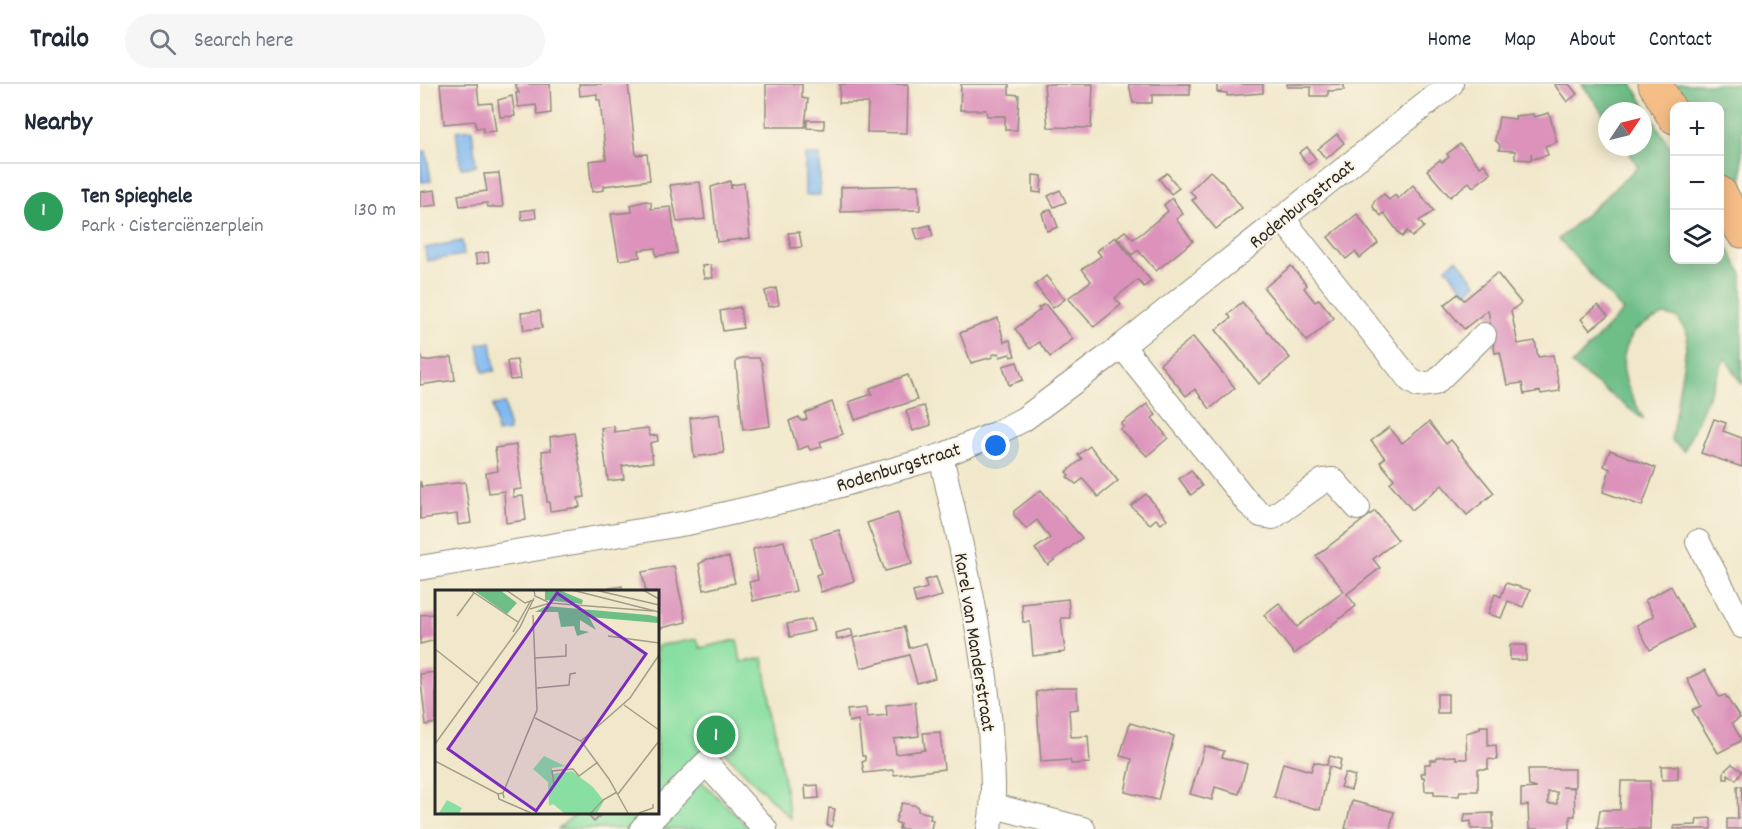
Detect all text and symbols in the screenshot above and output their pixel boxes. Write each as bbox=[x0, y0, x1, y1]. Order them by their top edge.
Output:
search box bbox=[125, 14, 545, 68]
text: Trailo bbox=[30, 21, 89, 61]
icon: search bbox=[146, 25, 179, 58]
text: Search here bbox=[194, 26, 293, 57]
text: Home bbox=[1427, 26, 1471, 56]
text: Map bbox=[1504, 26, 1536, 56]
text: About bbox=[1569, 26, 1616, 56]
text: Contact bbox=[1649, 26, 1712, 56]
north arrow bbox=[1598, 102, 1652, 156]
map controls bbox=[1670, 102, 1724, 264]
button: + bbox=[1670, 102, 1724, 156]
text: Nearby bbox=[24, 105, 92, 142]
street label: Rodenburgstraat bbox=[1244, 154, 1362, 257]
button: − bbox=[1670, 156, 1724, 210]
text: Ten Spieghele bbox=[81, 182, 193, 213]
text: 1 bbox=[41, 197, 46, 225]
text: 130 m bbox=[354, 197, 396, 225]
button: layers bbox=[1670, 210, 1724, 264]
text: Park · Cisterciënzerplein bbox=[81, 213, 263, 241]
your location bbox=[981, 431, 1010, 460]
street label: Rodenburgstraat bbox=[833, 437, 965, 501]
street label: Karel van Manderstraat bbox=[945, 551, 1001, 734]
inset map bbox=[435, 590, 658, 814]
pin: 1 bbox=[696, 712, 736, 758]

